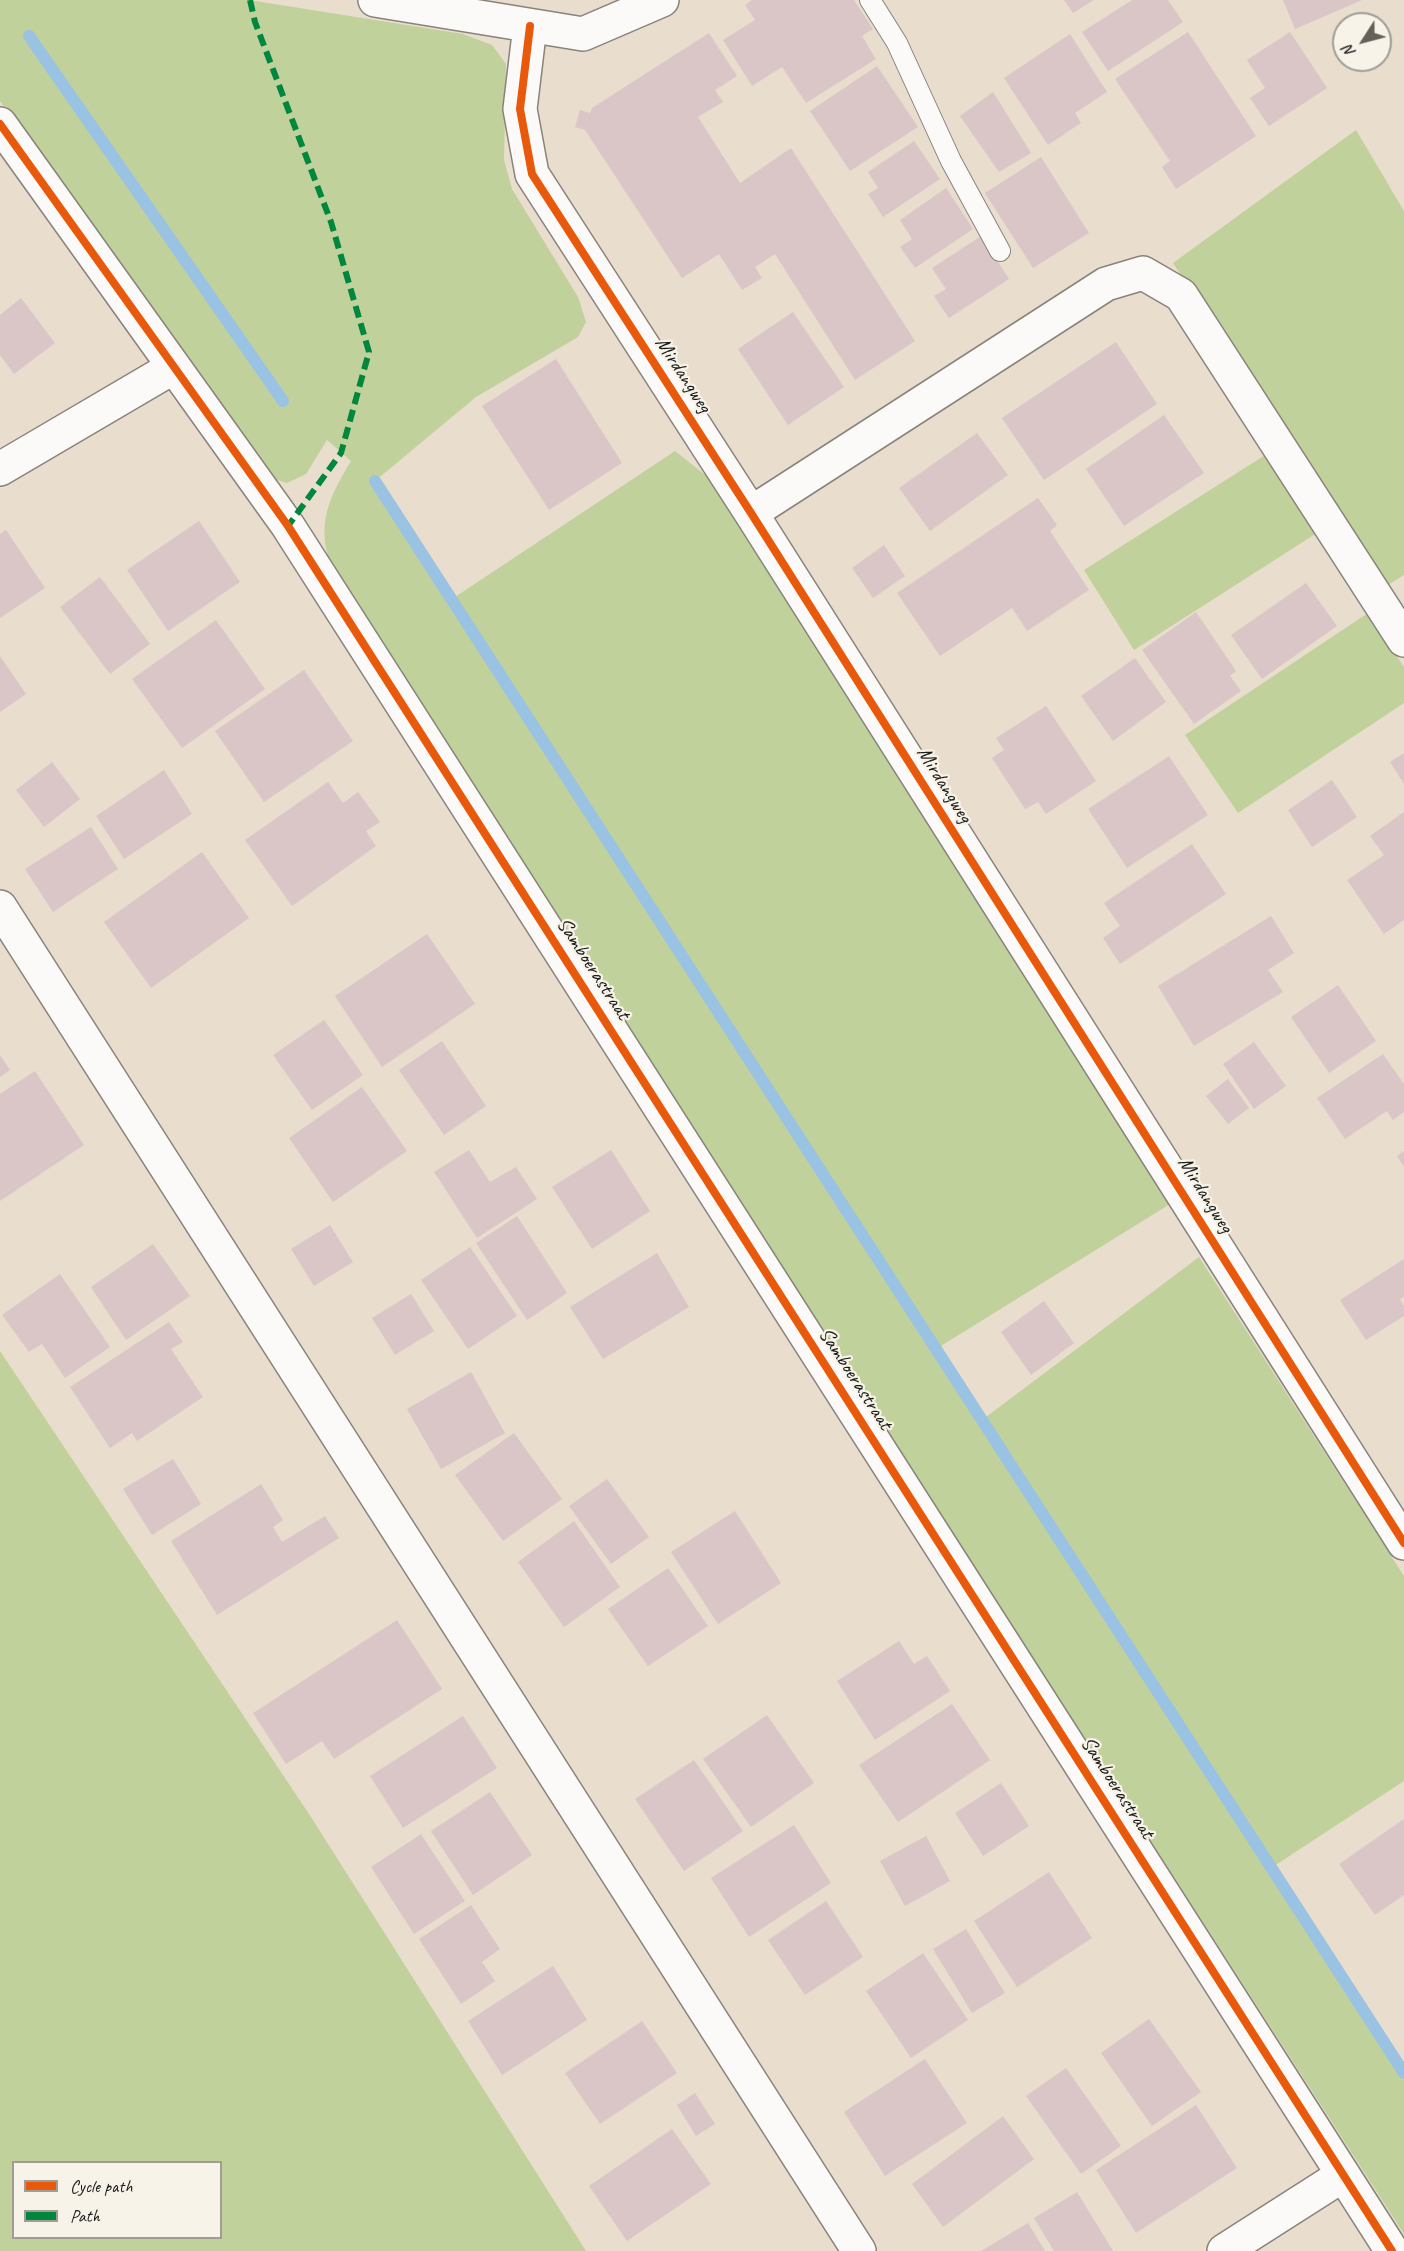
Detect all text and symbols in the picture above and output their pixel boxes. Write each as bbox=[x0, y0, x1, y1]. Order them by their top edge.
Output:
north arrow bbox=[1332, 12, 1392, 72]
text: N bbox=[1338, 42, 1360, 61]
street label: Mirdangweg bbox=[649, 332, 717, 418]
street label: Mirdangweg bbox=[911, 742, 977, 828]
street label: Samboerastraat bbox=[551, 913, 635, 1025]
street label: Mirdangweg bbox=[1172, 1152, 1238, 1238]
street label: Samboerastraat bbox=[813, 1323, 897, 1435]
street label: Samboerastraat bbox=[1075, 1732, 1159, 1844]
legend bbox=[12, 2161, 222, 2239]
text: Cycle path bbox=[70, 2175, 132, 2197]
text: Path bbox=[70, 2205, 100, 2227]

